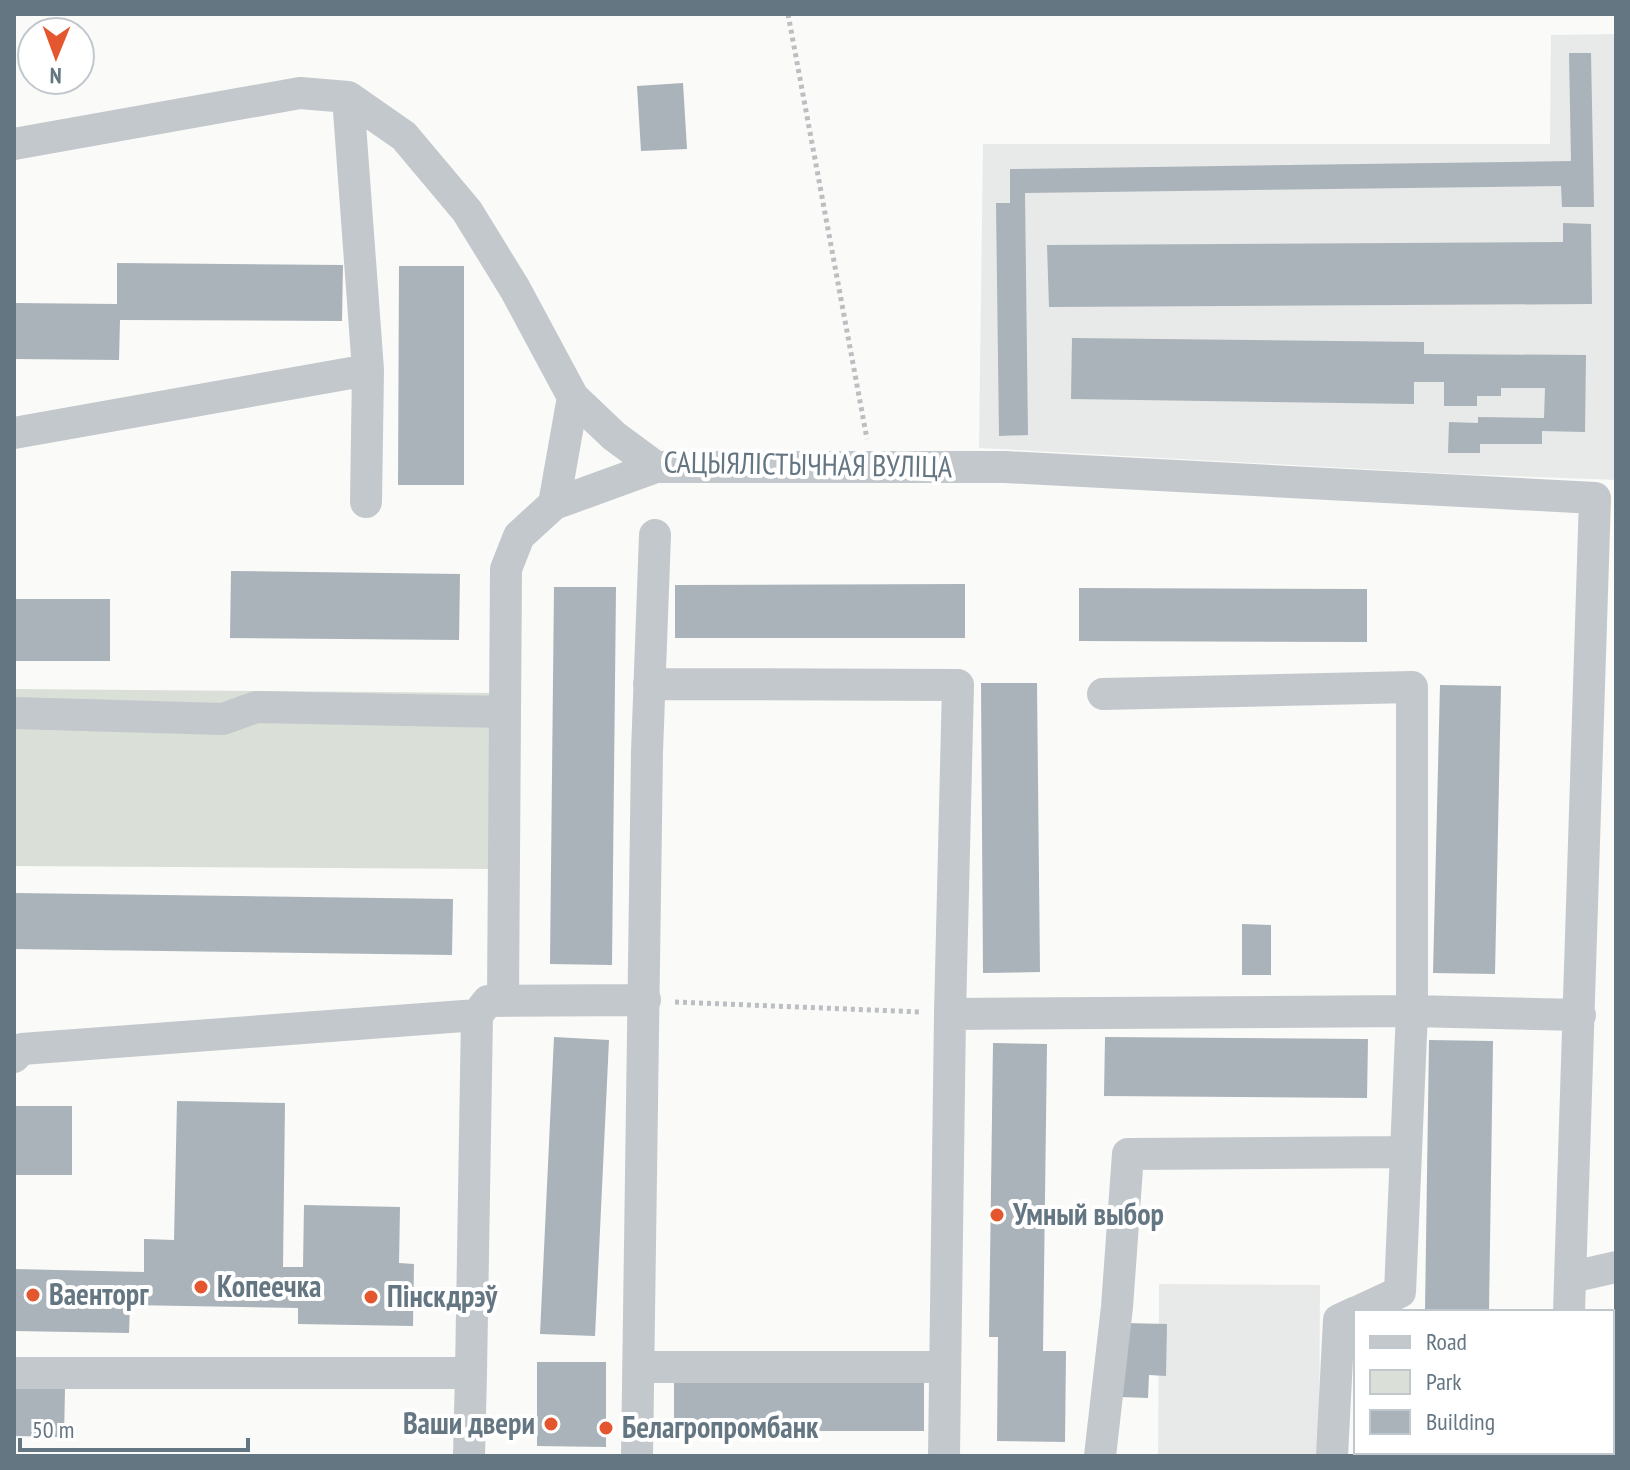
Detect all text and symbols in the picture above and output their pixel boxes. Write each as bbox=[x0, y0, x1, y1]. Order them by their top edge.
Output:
north arrow bbox=[16, 16, 96, 96]
text: N bbox=[49, 62, 62, 90]
street label: САЦЫЯЛІСТЫЧНАЯ ВУЛІЦА bbox=[663, 441, 953, 486]
place label: Умный выбор bbox=[1012, 1194, 1164, 1233]
marker: Умный выбор bbox=[988, 1206, 1006, 1224]
place label: Копеечка bbox=[217, 1266, 321, 1305]
place label: Ваенторг bbox=[49, 1274, 149, 1313]
place label: Пінскдрэў bbox=[387, 1276, 498, 1315]
marker: Копеечка bbox=[192, 1278, 210, 1296]
marker: Ваенторг bbox=[24, 1286, 42, 1304]
marker: Пінскдрэў bbox=[362, 1288, 380, 1306]
legend bbox=[1354, 1310, 1614, 1454]
text: Road bbox=[1426, 1326, 1467, 1357]
text: Park bbox=[1426, 1366, 1462, 1397]
scale bar bbox=[20, 1402, 248, 1452]
place label: Ваши двери bbox=[403, 1403, 535, 1442]
text: Building bbox=[1426, 1406, 1495, 1437]
place label: Белагропромбанк bbox=[622, 1407, 819, 1446]
text: 50 m bbox=[32, 1414, 74, 1445]
marker: Ваши двери bbox=[542, 1415, 560, 1433]
marker: Белагропромбанк bbox=[597, 1419, 615, 1437]

